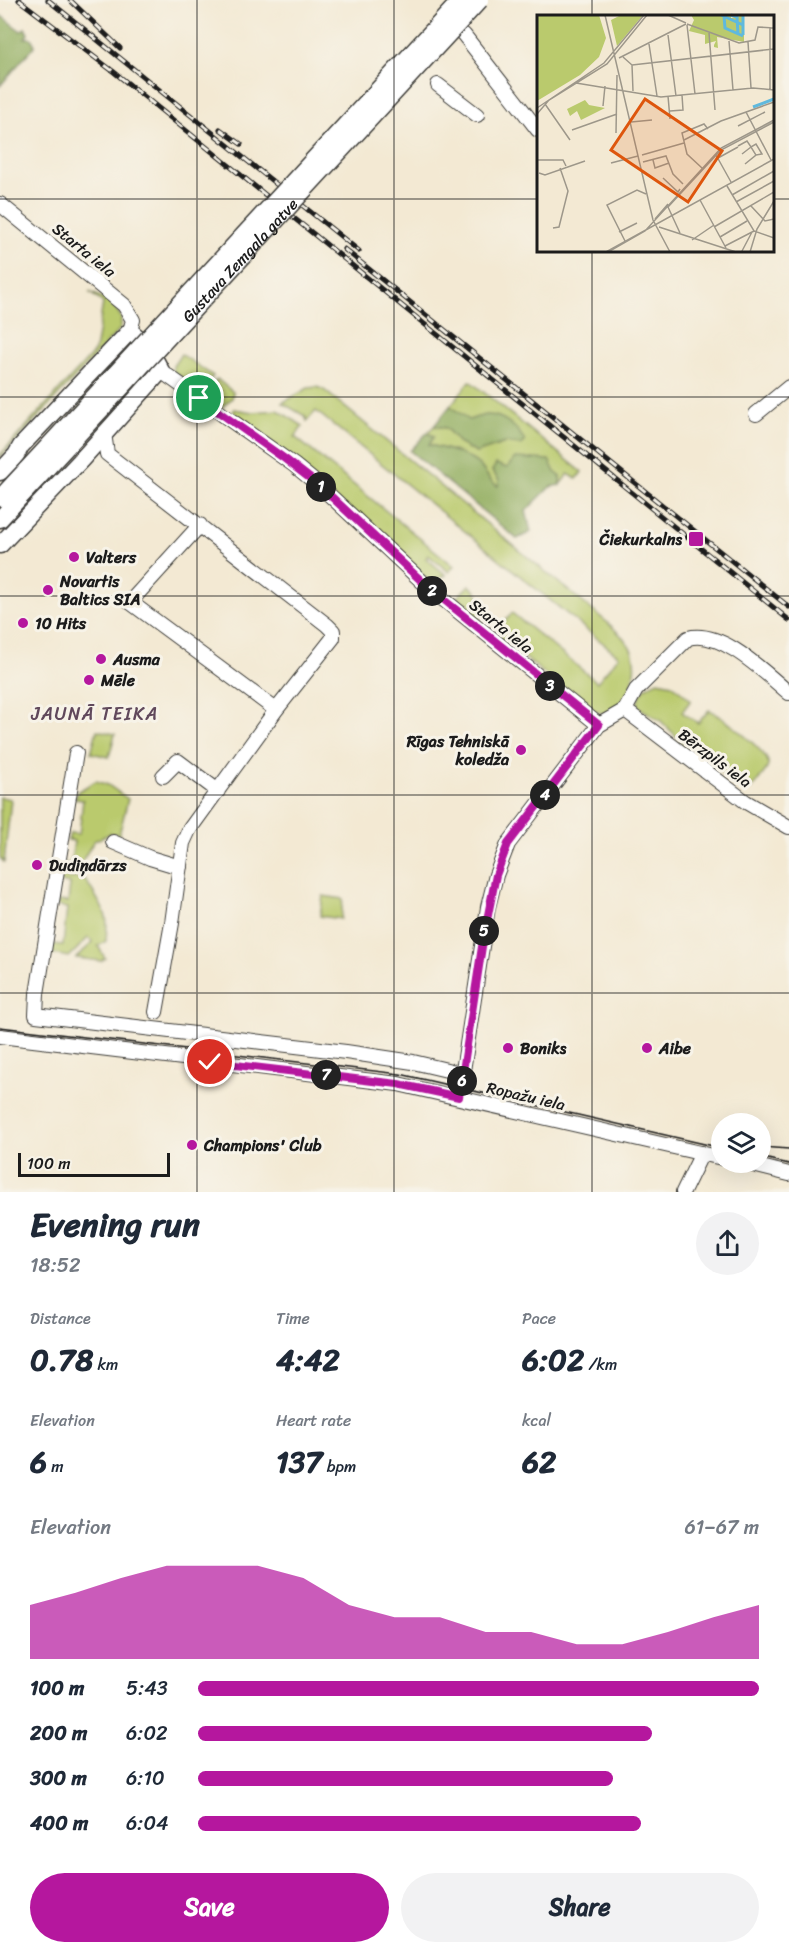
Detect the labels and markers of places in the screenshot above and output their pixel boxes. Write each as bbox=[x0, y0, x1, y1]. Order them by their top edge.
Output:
pin bbox=[173, 372, 224, 423]
pin: 1 bbox=[306, 472, 336, 502]
place label: Čiekurkalns bbox=[598, 525, 682, 554]
marker: Čiekurkalns bbox=[687, 530, 705, 548]
place label: Valters bbox=[86, 543, 137, 572]
marker: Valters bbox=[67, 550, 81, 564]
place label: Novartis Baltics SIA bbox=[59, 567, 140, 614]
pin: 2 bbox=[417, 576, 447, 606]
marker: Novartis Baltics SIA bbox=[41, 583, 55, 597]
place label: 10 Hits bbox=[35, 609, 87, 638]
marker: 10 Hits bbox=[16, 616, 30, 630]
place label: Ausma bbox=[112, 645, 161, 674]
marker: Ausma bbox=[94, 652, 108, 666]
place label: Mēle bbox=[100, 666, 136, 695]
pin: 3 bbox=[535, 671, 565, 701]
marker: Mēle bbox=[82, 673, 96, 687]
place label: Rīgas Tehniskā koledža bbox=[406, 727, 510, 774]
marker: Rīgas Tehniskā koledža bbox=[514, 743, 528, 757]
pin: 4 bbox=[530, 780, 560, 810]
place label: Dudiņdārzs bbox=[49, 851, 127, 880]
marker: Dudiņdārzs bbox=[30, 858, 44, 872]
pin: 5 bbox=[469, 916, 499, 946]
place label: Boniks bbox=[520, 1034, 567, 1063]
place label: Aibe bbox=[658, 1034, 692, 1063]
pin bbox=[184, 1036, 235, 1087]
marker: Boniks bbox=[501, 1041, 515, 1055]
marker: Aibe bbox=[640, 1041, 654, 1055]
pin: 7 bbox=[311, 1060, 341, 1090]
pin: 6 bbox=[447, 1066, 477, 1096]
place label: Champions' Club bbox=[203, 1131, 322, 1160]
marker: Champions' Club bbox=[185, 1138, 199, 1152]

